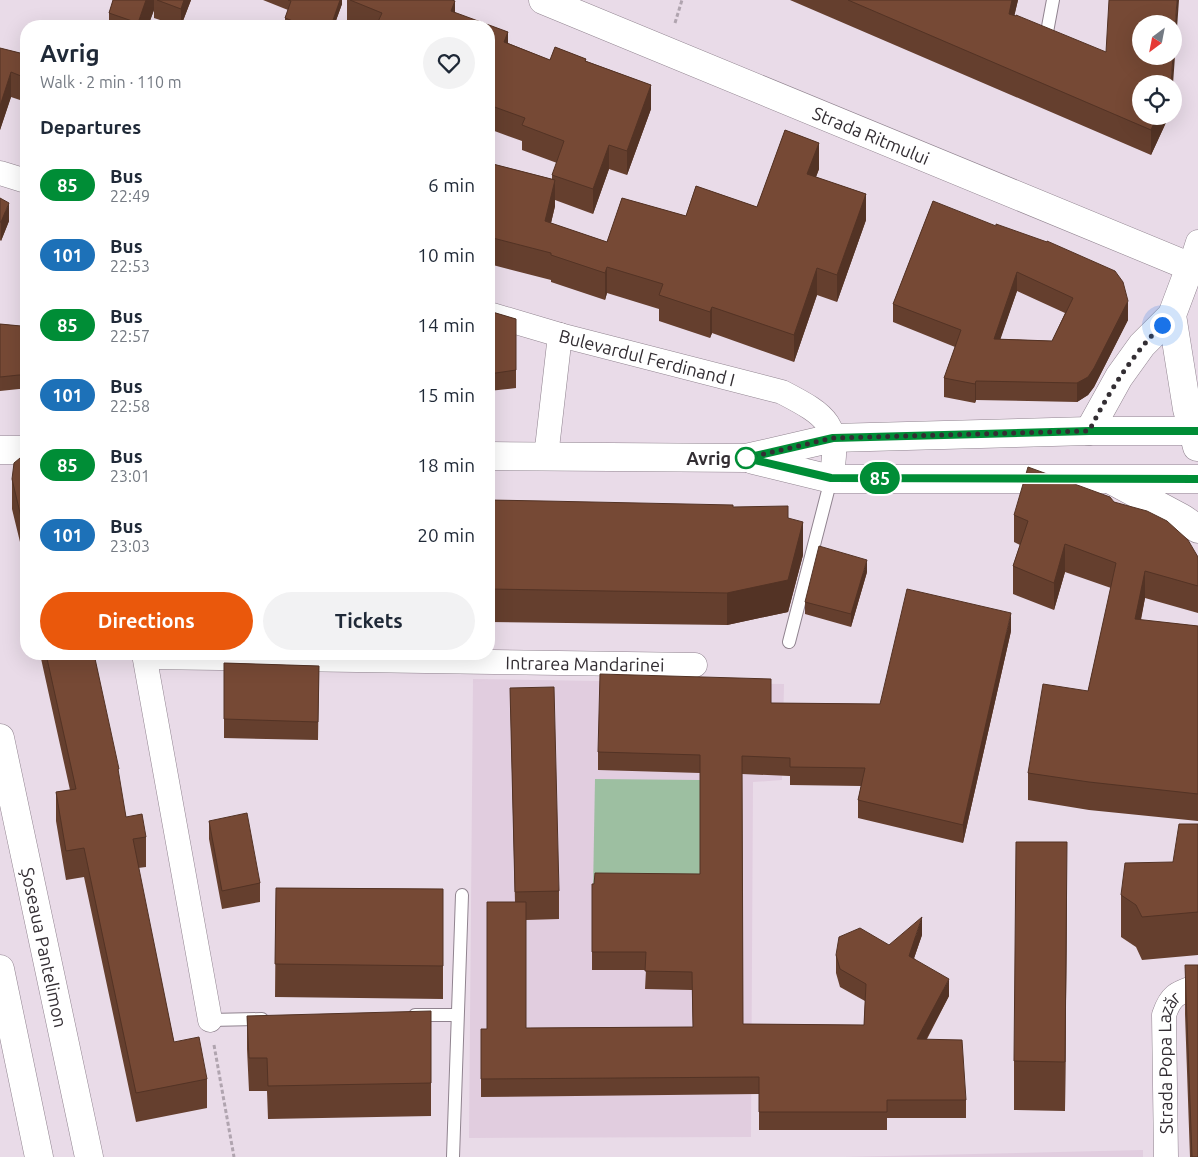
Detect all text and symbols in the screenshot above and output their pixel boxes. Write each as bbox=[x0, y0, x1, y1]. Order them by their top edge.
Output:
north arrow bbox=[1132, 15, 1182, 65]
map controls bbox=[1132, 15, 1182, 125]
button: heart bbox=[423, 37, 475, 89]
text: Avrig bbox=[40, 40, 100, 67]
text: Walk · 2 min · 110 m bbox=[40, 73, 182, 91]
button: locate bbox=[1132, 75, 1182, 125]
street label: Strada Ritmului bbox=[810, 102, 933, 168]
text: Departures bbox=[40, 116, 141, 138]
text: Bus bbox=[110, 165, 143, 187]
text: 6 min bbox=[428, 174, 475, 196]
text: 85 bbox=[57, 175, 78, 195]
text: 22:49 bbox=[110, 187, 150, 205]
text: Bus bbox=[110, 235, 143, 257]
text: 10 min bbox=[417, 244, 475, 266]
text: 101 bbox=[52, 245, 83, 265]
text: 22:53 bbox=[110, 257, 150, 275]
text: Bus bbox=[110, 305, 143, 327]
your location bbox=[1150, 313, 1175, 338]
text: 14 min bbox=[417, 314, 475, 336]
text: 85 bbox=[57, 315, 78, 335]
street label: Bulevardul Ferdinand I bbox=[557, 325, 737, 390]
text: 22:57 bbox=[110, 327, 150, 345]
text: Bus bbox=[110, 375, 143, 397]
text: 15 min bbox=[417, 384, 475, 406]
text: 101 bbox=[52, 385, 83, 405]
text: 22:58 bbox=[110, 397, 150, 415]
text: Bus bbox=[110, 445, 143, 467]
marker: Avrig bbox=[735, 447, 757, 469]
place label: Avrig bbox=[686, 448, 731, 468]
text: 18 min bbox=[417, 454, 475, 476]
text: 85 bbox=[57, 455, 78, 475]
line badge: 85 bbox=[858, 462, 902, 494]
text: 23:01 bbox=[110, 467, 150, 485]
text: 85 bbox=[870, 468, 890, 488]
text: Bus bbox=[110, 515, 143, 537]
text: 20 min bbox=[417, 524, 475, 546]
text: 101 bbox=[52, 525, 83, 545]
text: 23:03 bbox=[110, 537, 150, 555]
button: Directions bbox=[40, 592, 253, 650]
button: Tickets bbox=[263, 592, 475, 650]
street label: Intrarea Mandarinei bbox=[505, 652, 665, 675]
street label: Șoseaua Pantelimon bbox=[18, 865, 71, 1029]
street label: Strada Popa Lazăr bbox=[1154, 986, 1184, 1134]

